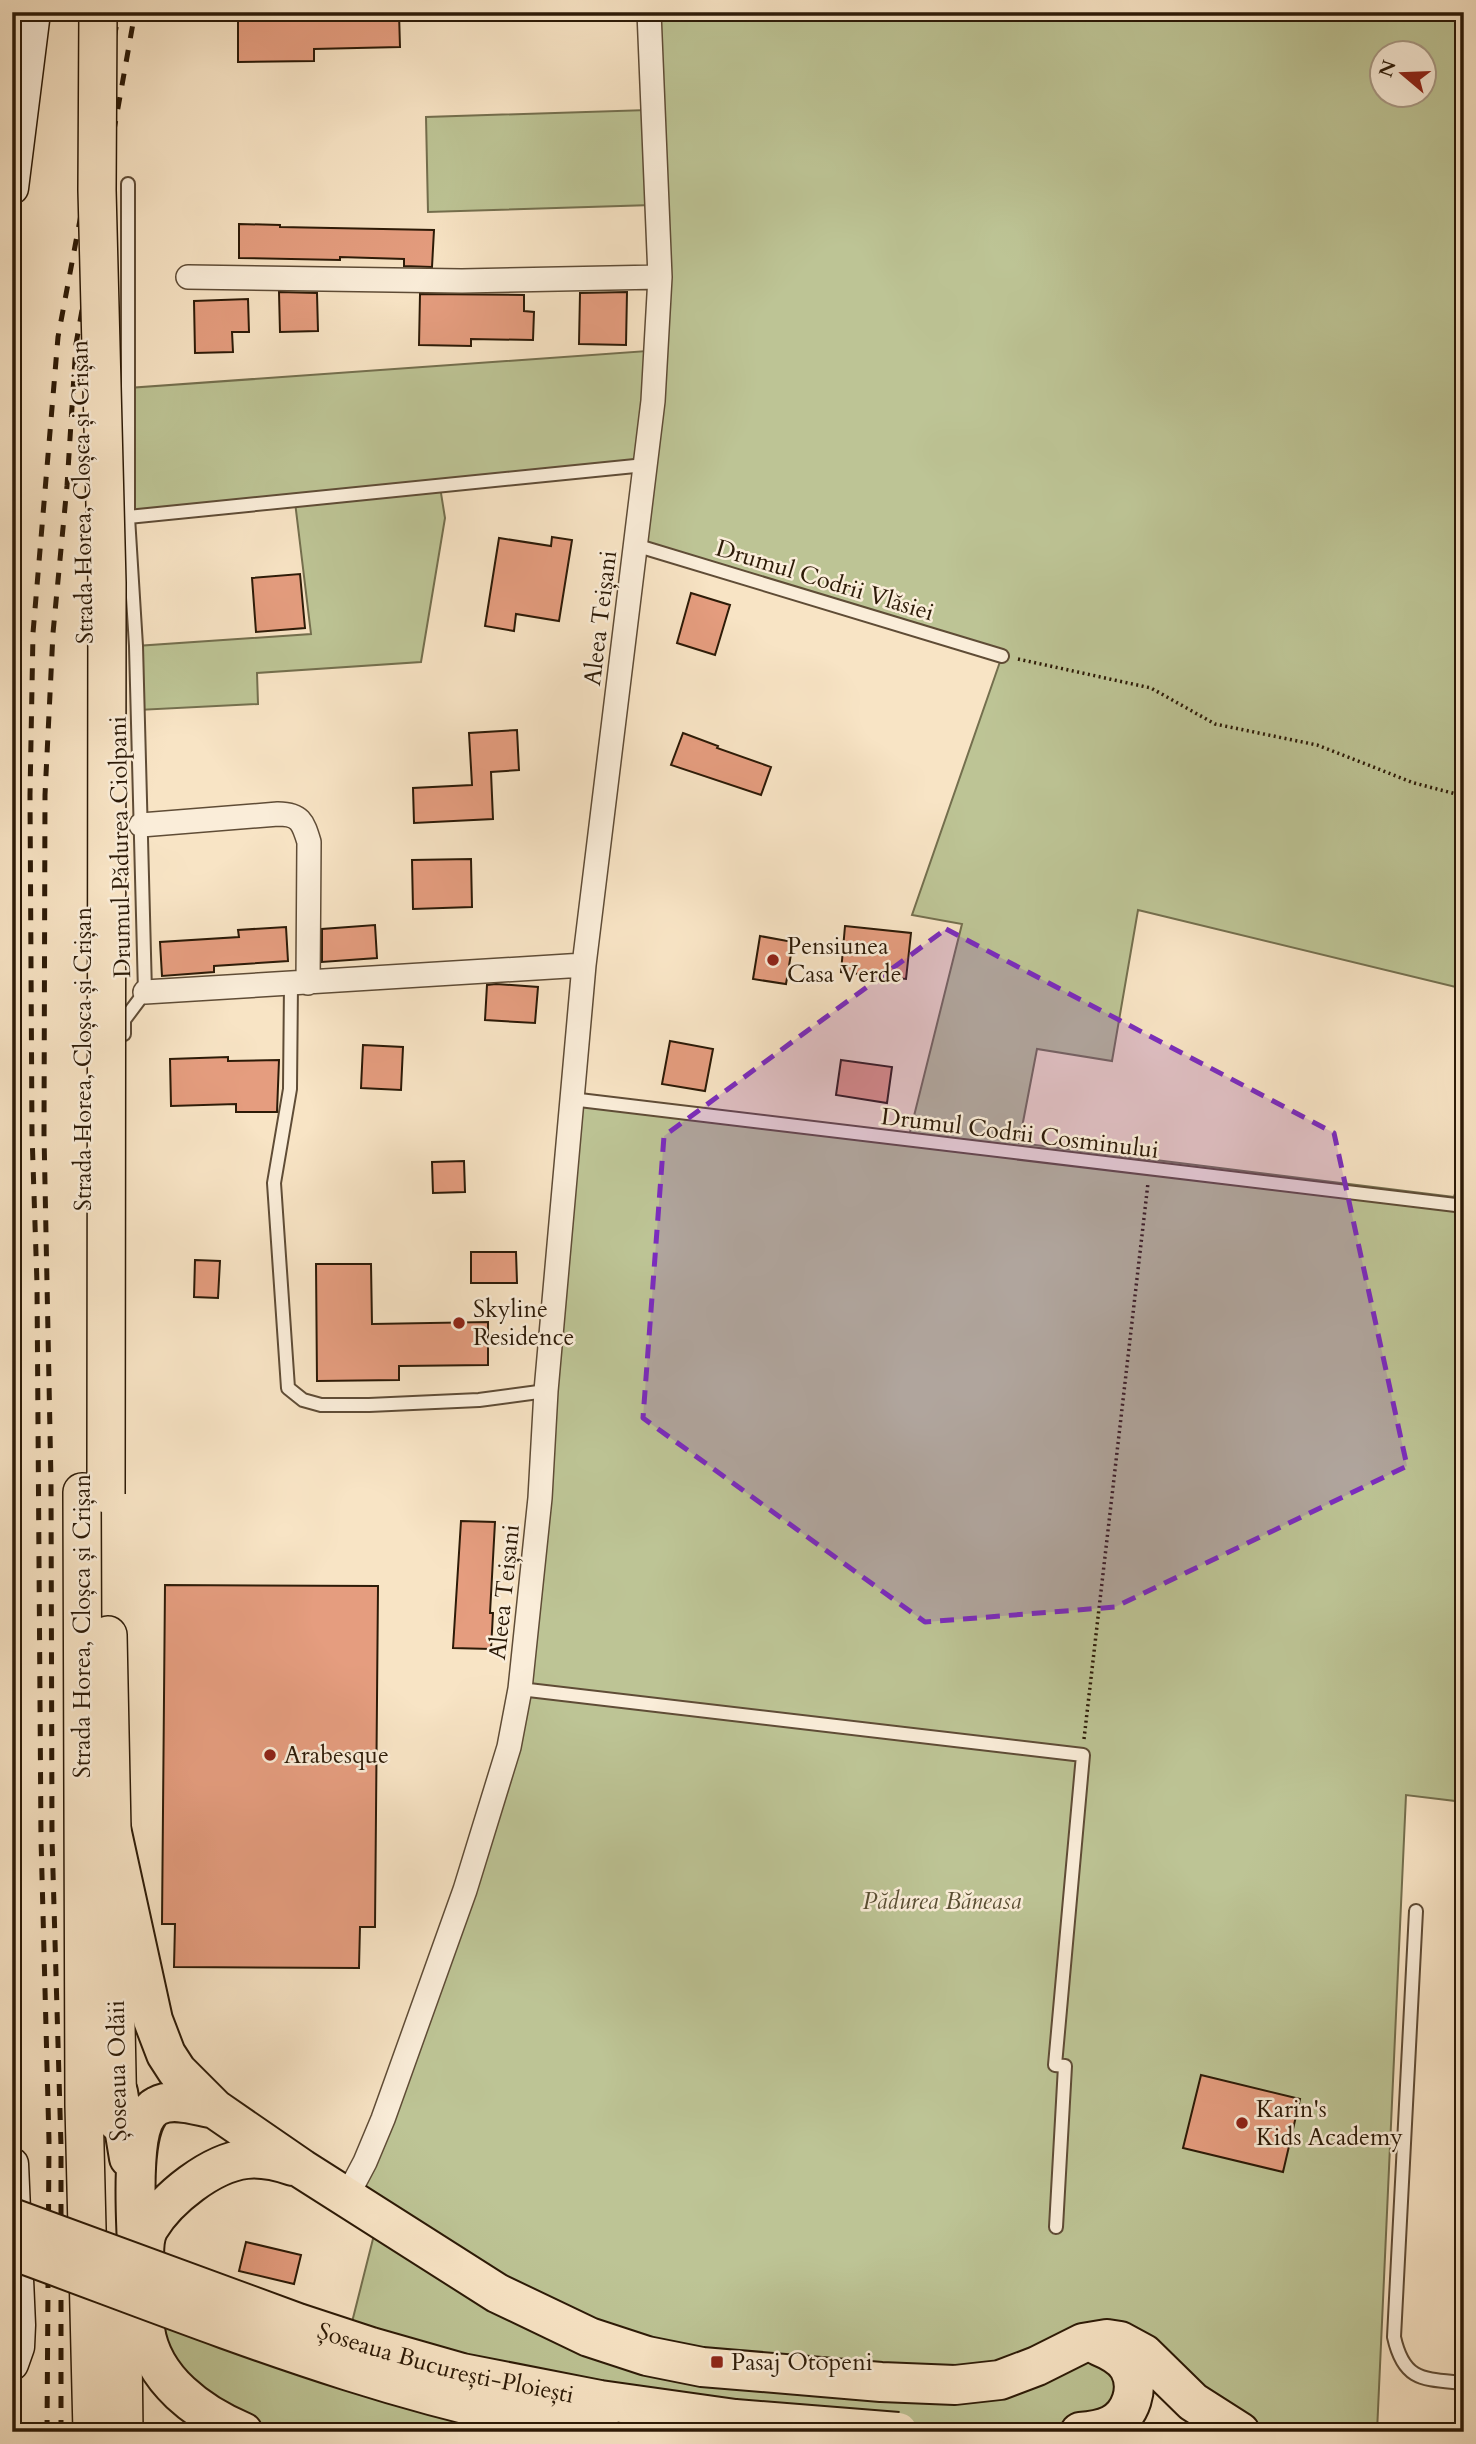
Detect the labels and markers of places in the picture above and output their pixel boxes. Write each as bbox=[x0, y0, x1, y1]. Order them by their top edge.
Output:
place label: Pensiunea Casa Verde bbox=[787, 930, 902, 991]
marker: Pensiunea Casa Verde bbox=[765, 952, 781, 968]
place label: Skyline Residence bbox=[473, 1293, 574, 1354]
marker: Skyline Residence bbox=[451, 1315, 467, 1331]
place label: Arabesque bbox=[284, 1739, 389, 1772]
marker: Arabesque bbox=[262, 1747, 278, 1763]
place label: Karin's Kids Academy bbox=[1256, 2093, 1403, 2154]
marker: Karin's Kids Academy bbox=[1234, 2115, 1250, 2131]
place label: Pasaj Otopeni bbox=[731, 2346, 873, 2379]
marker: Pasaj Otopeni bbox=[709, 2354, 725, 2370]

